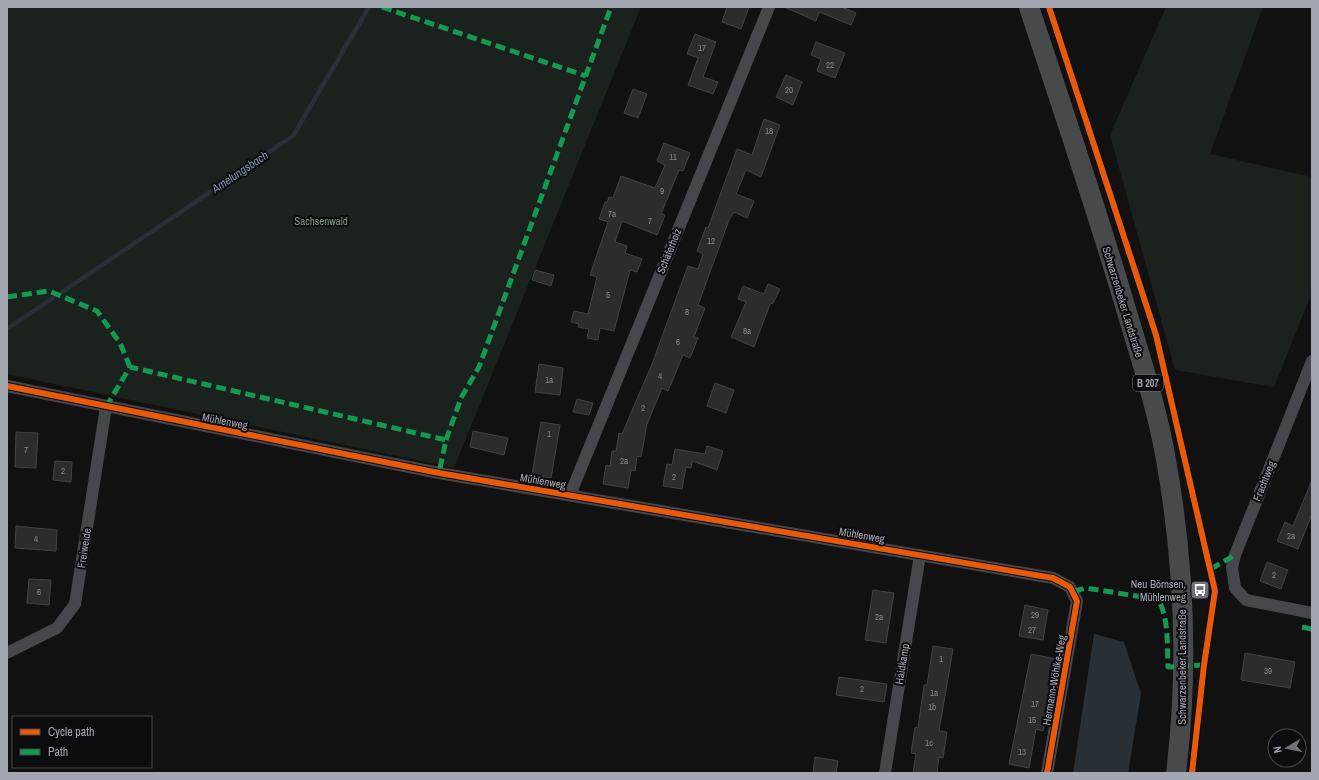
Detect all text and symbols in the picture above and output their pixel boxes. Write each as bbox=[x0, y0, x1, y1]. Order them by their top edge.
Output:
house number: 17 bbox=[698, 42, 706, 54]
house number: 22 bbox=[826, 59, 834, 71]
house number: 20 bbox=[785, 84, 793, 96]
house number: 18 bbox=[765, 125, 773, 137]
water label: Amelungsbach bbox=[208, 147, 271, 197]
house number: 11 bbox=[669, 151, 677, 163]
house number: 9 bbox=[660, 185, 664, 197]
house number: 7a bbox=[608, 208, 616, 220]
park label: Sachsenwald bbox=[294, 214, 348, 228]
house number: 7 bbox=[648, 215, 652, 227]
street label: Schäferholz bbox=[654, 226, 685, 276]
house number: 12 bbox=[707, 235, 715, 247]
street label: Schwarzenbeker Landstraße bbox=[1099, 245, 1147, 359]
house number: 5 bbox=[606, 289, 610, 301]
house number: 8 bbox=[685, 306, 689, 318]
house number: 8a bbox=[743, 325, 751, 337]
house number: 6 bbox=[676, 336, 680, 348]
house number: 4 bbox=[658, 370, 662, 382]
house number: 1a bbox=[545, 374, 553, 386]
road number: B 207 bbox=[1133, 375, 1163, 391]
house number: 2 bbox=[641, 402, 645, 414]
street label: Mühlenweg bbox=[201, 410, 249, 432]
house number: 1 bbox=[547, 428, 551, 440]
house number: 7 bbox=[24, 444, 28, 456]
house number: 2a bbox=[620, 455, 628, 467]
street label: Frachtweg bbox=[1250, 459, 1278, 503]
house number: 2 bbox=[61, 465, 65, 477]
street label: Mühlenweg bbox=[519, 470, 567, 492]
house number: 2 bbox=[672, 471, 676, 483]
street label: Mühlenweg bbox=[838, 524, 886, 546]
street label: Freiweide bbox=[74, 527, 94, 569]
house number: 2a bbox=[1287, 530, 1295, 542]
house number: 4 bbox=[34, 533, 38, 545]
house number: 2 bbox=[1272, 569, 1276, 581]
place label: Neu Börnsen, Mühlenweg bbox=[1131, 577, 1186, 604]
bus stop icon: Neu Börnsen, Mühlenweg bbox=[1189, 579, 1211, 601]
house number: 6 bbox=[37, 586, 41, 598]
house number: 29 bbox=[1031, 609, 1039, 621]
street label: Schwarzenbeker Landstraße bbox=[1175, 609, 1189, 725]
house number: 2a bbox=[875, 611, 883, 623]
house number: 27 bbox=[1028, 624, 1036, 636]
street label: Hermann-Wöhlke-Weg bbox=[1039, 634, 1069, 726]
street label: Haidkamp bbox=[892, 643, 912, 685]
house number: 1 bbox=[939, 653, 943, 665]
house number: 39 bbox=[1264, 665, 1272, 677]
house number: 2 bbox=[860, 683, 864, 695]
house number: 1a bbox=[930, 687, 938, 699]
house number: 17 bbox=[1031, 698, 1039, 710]
house number: 1b bbox=[928, 701, 936, 713]
house number: 15 bbox=[1028, 714, 1036, 726]
legend bbox=[12, 716, 152, 768]
text: Cycle path bbox=[48, 724, 95, 740]
north arrow bbox=[1267, 728, 1307, 768]
house number: 1c bbox=[925, 737, 933, 749]
text: Path bbox=[48, 744, 68, 760]
text: N bbox=[1270, 745, 1285, 754]
house number: 13 bbox=[1018, 746, 1026, 758]

